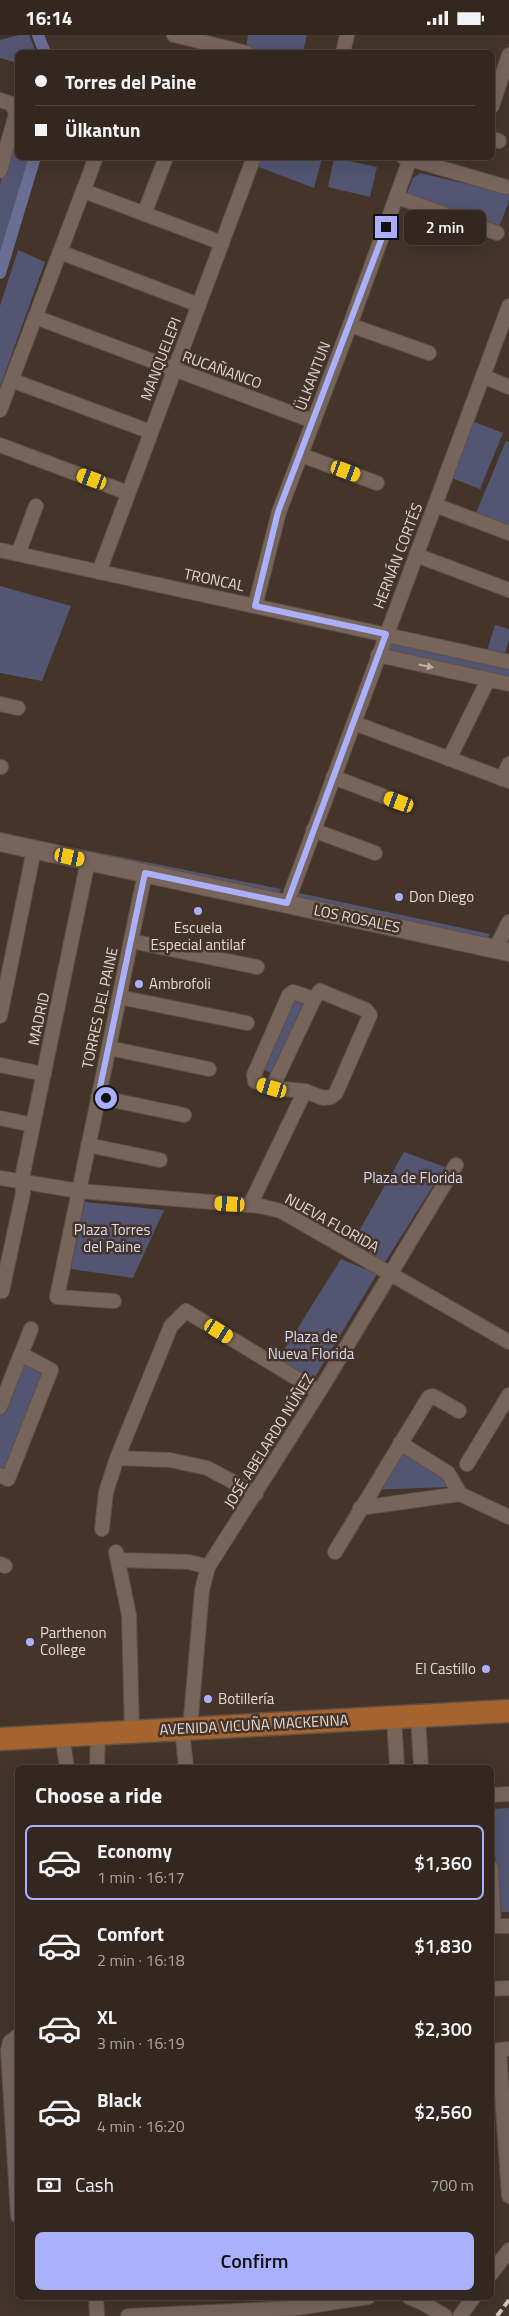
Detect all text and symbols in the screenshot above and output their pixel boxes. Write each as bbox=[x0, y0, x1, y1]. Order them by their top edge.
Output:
text: 16:14 bbox=[25, 3, 72, 32]
text: Torres del Paine bbox=[65, 67, 196, 96]
text: Ülkantun bbox=[65, 115, 141, 144]
callout: 2 min bbox=[404, 209, 486, 245]
text: 2 min bbox=[426, 215, 464, 239]
route end bbox=[375, 216, 397, 238]
street label: MANQUELEPI bbox=[134, 314, 187, 404]
street label: ÜLKANTUN bbox=[289, 338, 336, 414]
street label: RUCAÑANCO bbox=[179, 345, 265, 395]
car bbox=[329, 459, 362, 483]
car bbox=[75, 467, 108, 491]
street label: HERNÁN CORTÉS bbox=[367, 500, 428, 612]
street label: TRONCAL bbox=[182, 562, 247, 597]
one-way arrow bbox=[418, 662, 433, 670]
car bbox=[382, 790, 415, 814]
car bbox=[53, 847, 86, 867]
place label: Don Diego bbox=[409, 885, 474, 908]
marker: Don Diego bbox=[393, 891, 405, 903]
street label: LOS ROSALES bbox=[312, 898, 402, 939]
marker: Escuela Especial antilaf bbox=[192, 905, 204, 917]
place label: Escuela Especial antilaf bbox=[151, 916, 245, 956]
street label: TORRES DEL PAINE bbox=[75, 945, 124, 1071]
place label: Ambrofoli bbox=[149, 972, 211, 995]
marker: Ambrofoli bbox=[133, 978, 145, 990]
street label: MADRID bbox=[22, 990, 55, 1048]
car bbox=[255, 1077, 288, 1099]
route start bbox=[95, 1087, 117, 1109]
park label: Plaza de Florida bbox=[363, 1166, 463, 1189]
street label: NUEVA FLORIDA bbox=[281, 1187, 384, 1258]
car bbox=[214, 1196, 245, 1212]
park label: Plaza Torres del Paine bbox=[74, 1218, 150, 1258]
car bbox=[202, 1317, 235, 1345]
park label: Plaza de Nueva Florida bbox=[268, 1325, 355, 1365]
street label: JOSÉ ABELARDO NÚÑEZ bbox=[218, 1369, 319, 1513]
place label: Parthenon College bbox=[40, 1621, 106, 1661]
marker: Parthenon College bbox=[24, 1636, 36, 1648]
place label: El Castillo bbox=[415, 1657, 476, 1680]
marker: El Castillo bbox=[480, 1663, 492, 1675]
place label: Botillería bbox=[218, 1687, 275, 1710]
marker: Botillería bbox=[202, 1693, 214, 1705]
street label: AVENIDA VICUÑA MACKENNA bbox=[159, 1708, 349, 1741]
text: Choose a ride bbox=[35, 1778, 162, 1812]
text: Economy bbox=[97, 1836, 172, 1865]
icon: car bbox=[37, 1840, 82, 1885]
text: $1,360 bbox=[414, 1848, 472, 1877]
text: 1 min · 16:17 bbox=[97, 1865, 185, 1889]
text: Comfort bbox=[97, 1919, 164, 1948]
icon: car bbox=[37, 1923, 82, 1968]
text: $1,830 bbox=[414, 1931, 472, 1960]
text: 2 min · 16:18 bbox=[97, 1948, 185, 1972]
text: XL bbox=[97, 2002, 117, 2031]
icon: car bbox=[37, 2006, 82, 2051]
text: $2,300 bbox=[414, 2014, 472, 2043]
text: 3 min · 16:19 bbox=[97, 2031, 185, 2055]
text: Black bbox=[97, 2085, 142, 2114]
icon: car bbox=[37, 2089, 82, 2134]
text: $2,560 bbox=[414, 2097, 472, 2126]
text: 4 min · 16:20 bbox=[97, 2114, 185, 2138]
text: Cash bbox=[75, 2170, 114, 2199]
icon: cash bbox=[35, 2171, 63, 2199]
text: 700 m bbox=[430, 2173, 474, 2197]
button: Confirm bbox=[35, 2232, 474, 2290]

